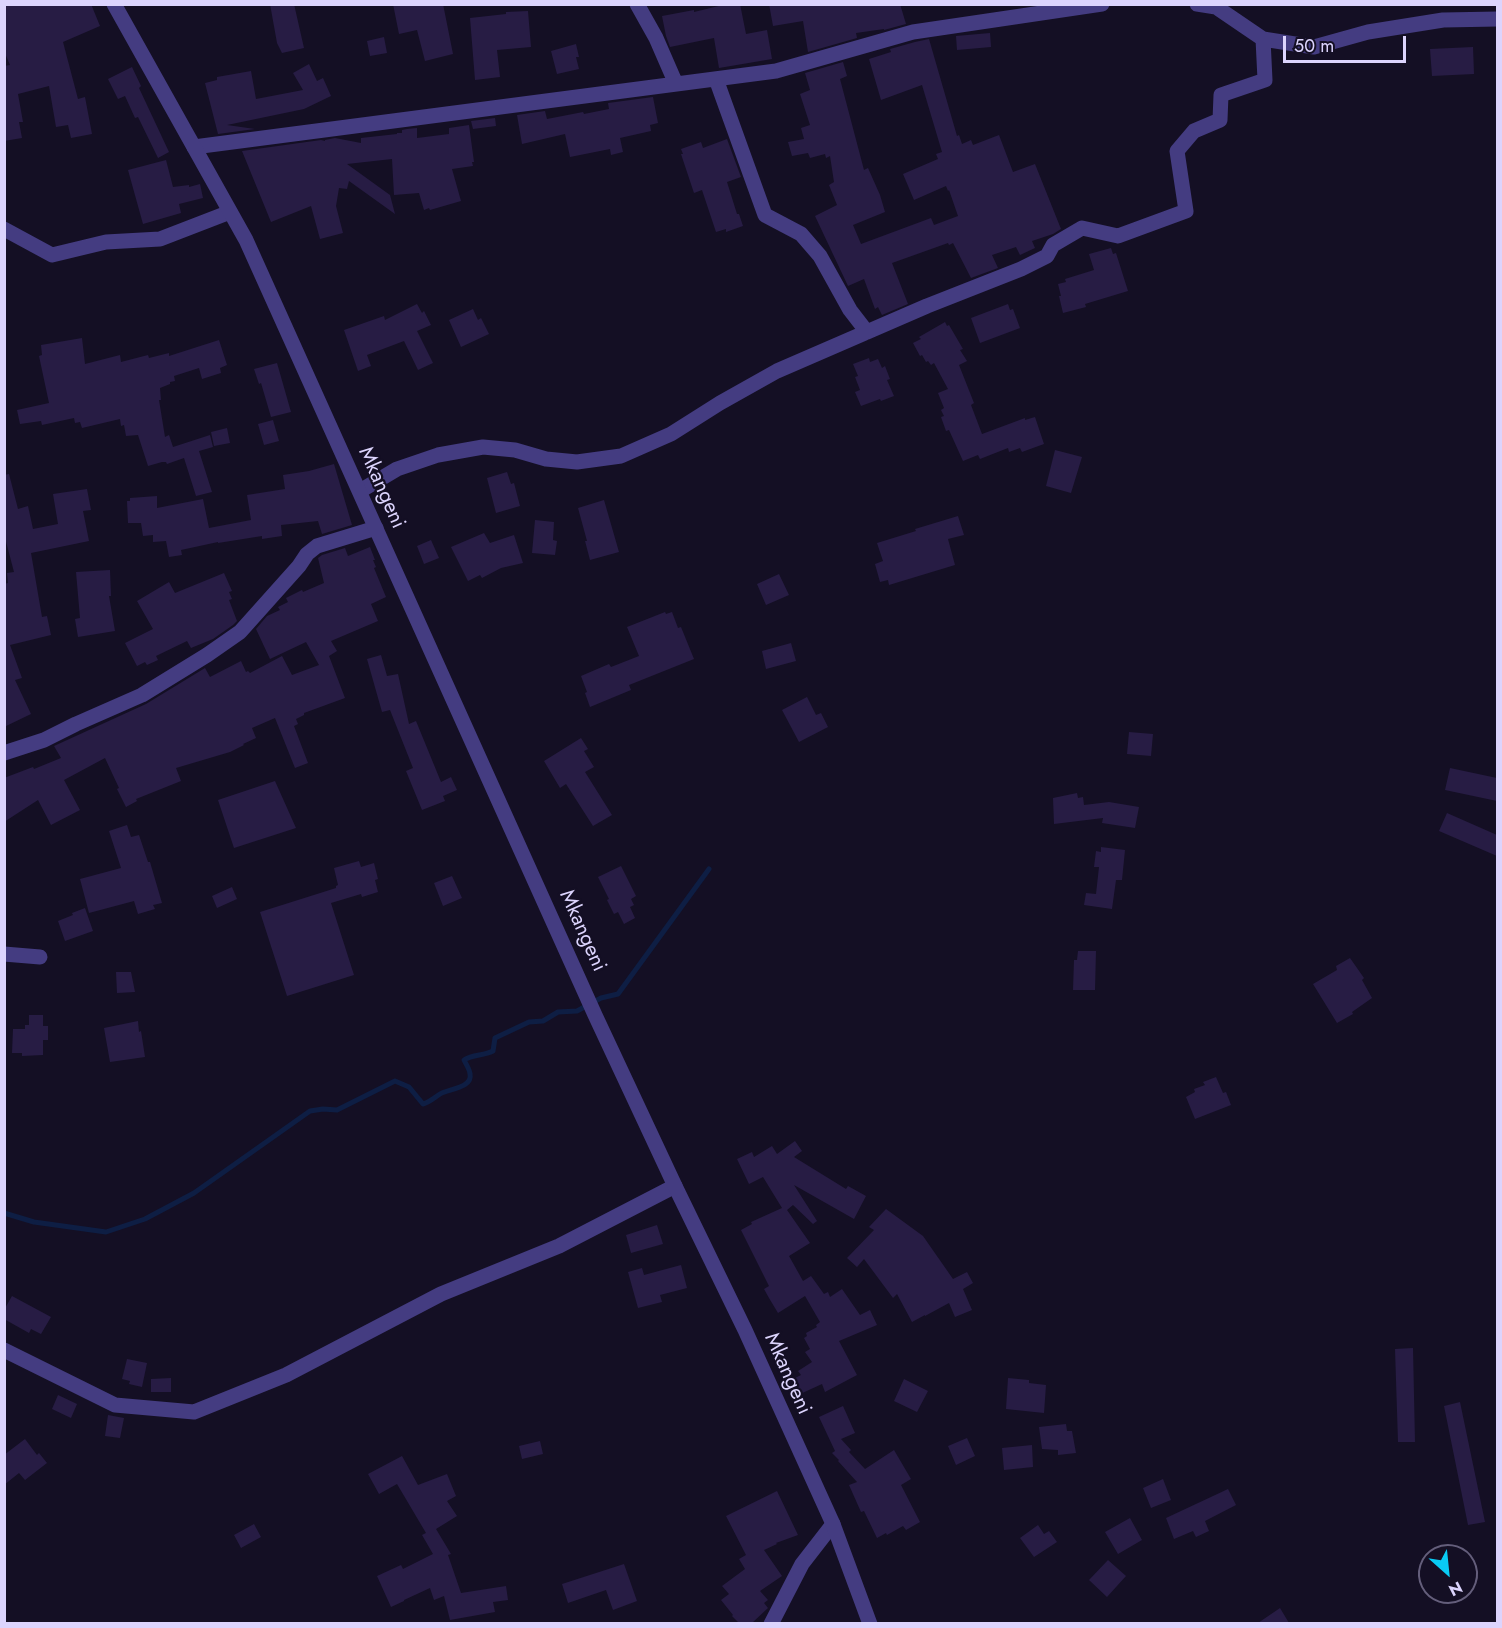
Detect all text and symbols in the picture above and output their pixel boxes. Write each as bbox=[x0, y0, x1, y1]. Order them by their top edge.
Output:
scale bar bbox=[1286, 24, 1409, 62]
text: 50 m bbox=[1294, 33, 1334, 59]
street label: Mkangeni bbox=[352, 443, 410, 533]
street label: Mkangeni bbox=[553, 886, 611, 976]
street label: Mkangeni bbox=[758, 1329, 816, 1419]
north arrow bbox=[1418, 1544, 1478, 1604]
text: N bbox=[1445, 1576, 1466, 1602]

